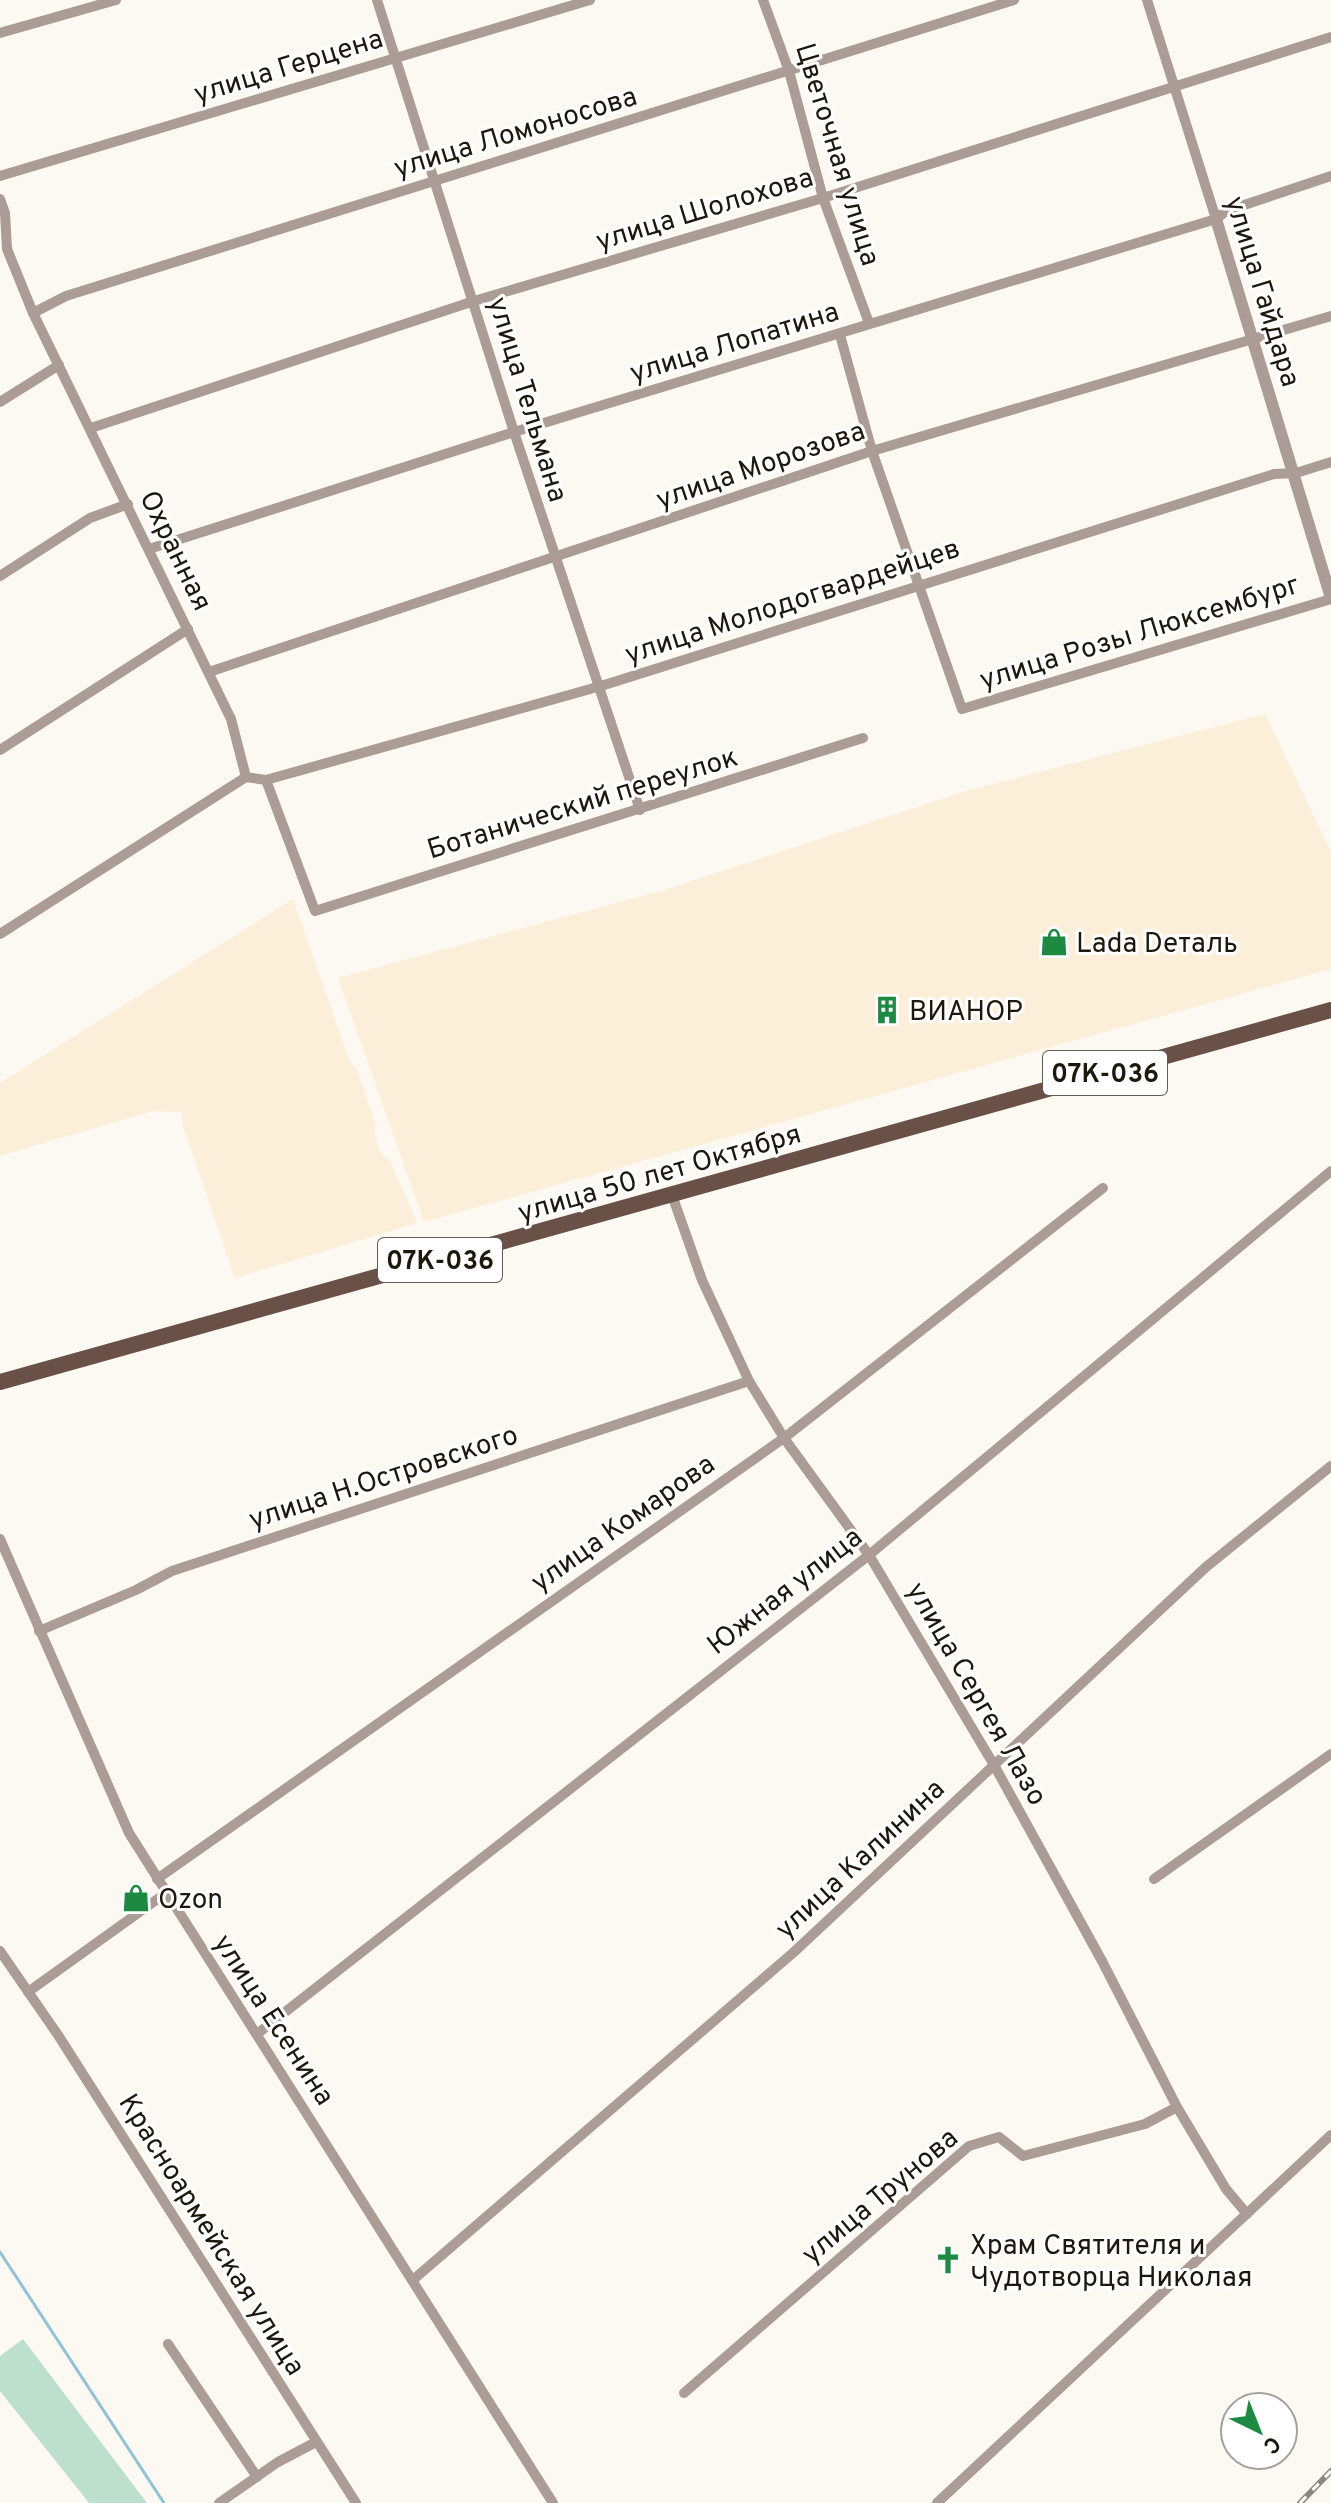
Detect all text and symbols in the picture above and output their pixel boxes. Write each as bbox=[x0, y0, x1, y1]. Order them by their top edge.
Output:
street label: улица Герцена bbox=[190, 22, 388, 114]
street label: Цветочная улица bbox=[785, 39, 887, 270]
street label: улица Ломоносова bbox=[390, 80, 642, 188]
street label: улица Шолохова bbox=[592, 161, 818, 261]
street label: улица Гайдара bbox=[1215, 192, 1307, 392]
street label: улица Тельмана bbox=[478, 293, 574, 507]
street label: улица Лопатина bbox=[626, 295, 844, 393]
street label: улица Морозова bbox=[652, 414, 870, 519]
street label: Охранная bbox=[130, 485, 219, 617]
street label: улица Молодогвардейцев bbox=[621, 532, 965, 674]
street label: улица Розы Люксембург bbox=[976, 568, 1304, 700]
street label: Ботанический переулок bbox=[423, 740, 743, 869]
shop icon: Lada Dеталь bbox=[1039, 927, 1069, 957]
place label: Lada Dеталь bbox=[1076, 927, 1238, 963]
building icon: ВИАНОР bbox=[872, 995, 902, 1025]
place label: ВИАНОР bbox=[909, 995, 1023, 1031]
road number: 07К-036 bbox=[1043, 1051, 1167, 1095]
street label: улица 50 лет Октября bbox=[514, 1117, 806, 1233]
road number: 07К-036 bbox=[378, 1238, 502, 1282]
street label: улица Н.Островского bbox=[245, 1418, 523, 1539]
street label: улица Комарова bbox=[525, 1448, 723, 1601]
street label: Южная улица bbox=[701, 1521, 871, 1664]
street label: улица Сергея Лазо bbox=[897, 1576, 1054, 1813]
street label: улица Калинина bbox=[769, 1772, 953, 1948]
shop icon: Ozon bbox=[121, 1883, 151, 1913]
place label: Ozon bbox=[158, 1883, 223, 1919]
street label: улица Есенина bbox=[204, 1928, 341, 2113]
street label: Красноармейская улица bbox=[109, 2088, 312, 2383]
street label: улица Трунова bbox=[795, 2121, 967, 2273]
place label: Храм Святителя и Чудотворца Николая bbox=[970, 2229, 1252, 2297]
church icon: Храм Святителя и Чудотворца Николая bbox=[933, 2245, 963, 2275]
north arrow bbox=[1219, 2391, 1299, 2471]
text: С bbox=[1257, 2429, 1285, 2458]

